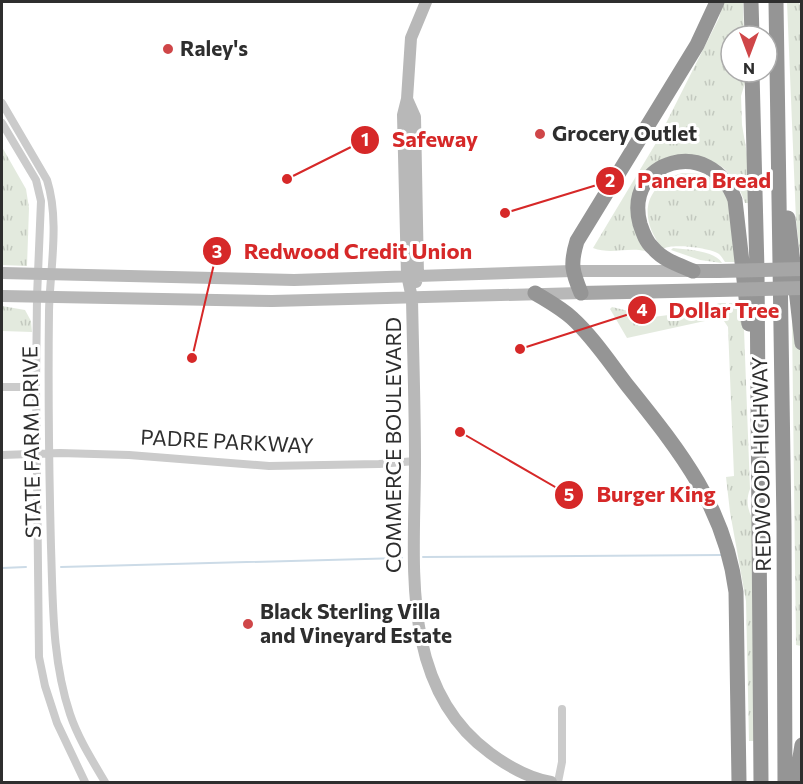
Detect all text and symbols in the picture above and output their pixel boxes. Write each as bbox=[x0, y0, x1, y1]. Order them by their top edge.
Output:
north arrow bbox=[719, 24, 779, 84]
place label: Raley's bbox=[180, 35, 248, 60]
marker: Raley's bbox=[161, 42, 175, 56]
text: N bbox=[743, 60, 755, 79]
callout: Safeway bbox=[350, 120, 490, 160]
place label: Grocery Outlet bbox=[552, 120, 697, 145]
text: Safeway bbox=[392, 125, 478, 152]
marker: Grocery Outlet bbox=[533, 127, 547, 141]
text: 1 bbox=[361, 128, 369, 150]
callout: Panera Bread bbox=[595, 161, 783, 201]
text: Panera Bread bbox=[637, 166, 771, 193]
text: 2 bbox=[605, 169, 615, 191]
callout: Redwood Credit Union bbox=[202, 231, 485, 271]
text: Redwood Credit Union bbox=[244, 237, 472, 264]
text: 3 bbox=[212, 240, 222, 262]
callout: Dollar Tree bbox=[627, 290, 792, 330]
text: Dollar Tree bbox=[669, 296, 779, 323]
text: 4 bbox=[636, 298, 648, 320]
street label: COMMERCE BOULEVARD bbox=[380, 317, 405, 573]
street label: STATE FARM DRIVE bbox=[16, 346, 45, 538]
street label: REDWOOD HIGHWAY bbox=[746, 356, 775, 572]
street label: PADRE PARKWAY bbox=[140, 423, 315, 458]
callout: Burger King bbox=[554, 475, 728, 515]
text: Burger King bbox=[596, 480, 716, 507]
text: 5 bbox=[564, 483, 574, 505]
place label: Black Sterling Villa and Vineyard Estate bbox=[260, 598, 452, 647]
marker: Black Sterling Villa and Vineyard Estate bbox=[241, 617, 255, 631]

